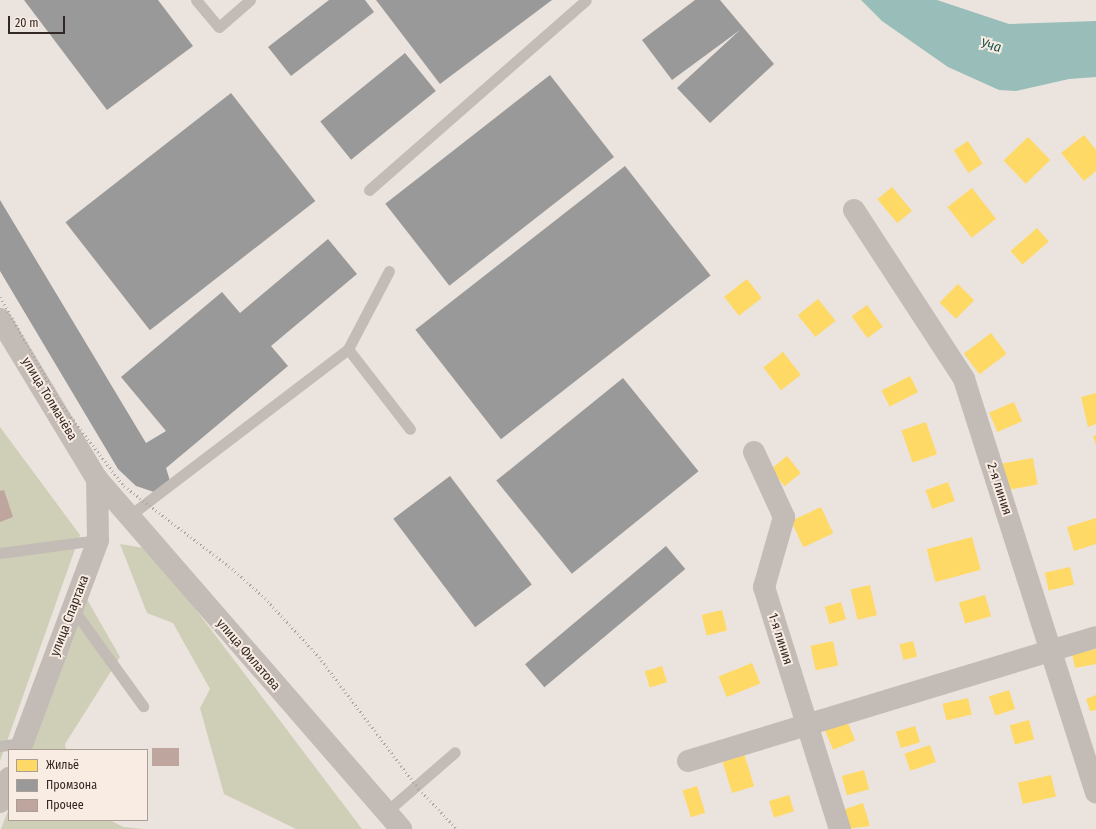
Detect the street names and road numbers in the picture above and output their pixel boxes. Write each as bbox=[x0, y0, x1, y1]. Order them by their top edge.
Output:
street label: улица Толмачёва bbox=[18, 355, 80, 443]
street label: 2-я линия bbox=[983, 461, 1015, 517]
street label: улица Спартака bbox=[47, 573, 93, 659]
street label: 1-я линия bbox=[764, 611, 796, 667]
street label: улица Филатова bbox=[213, 616, 283, 694]

